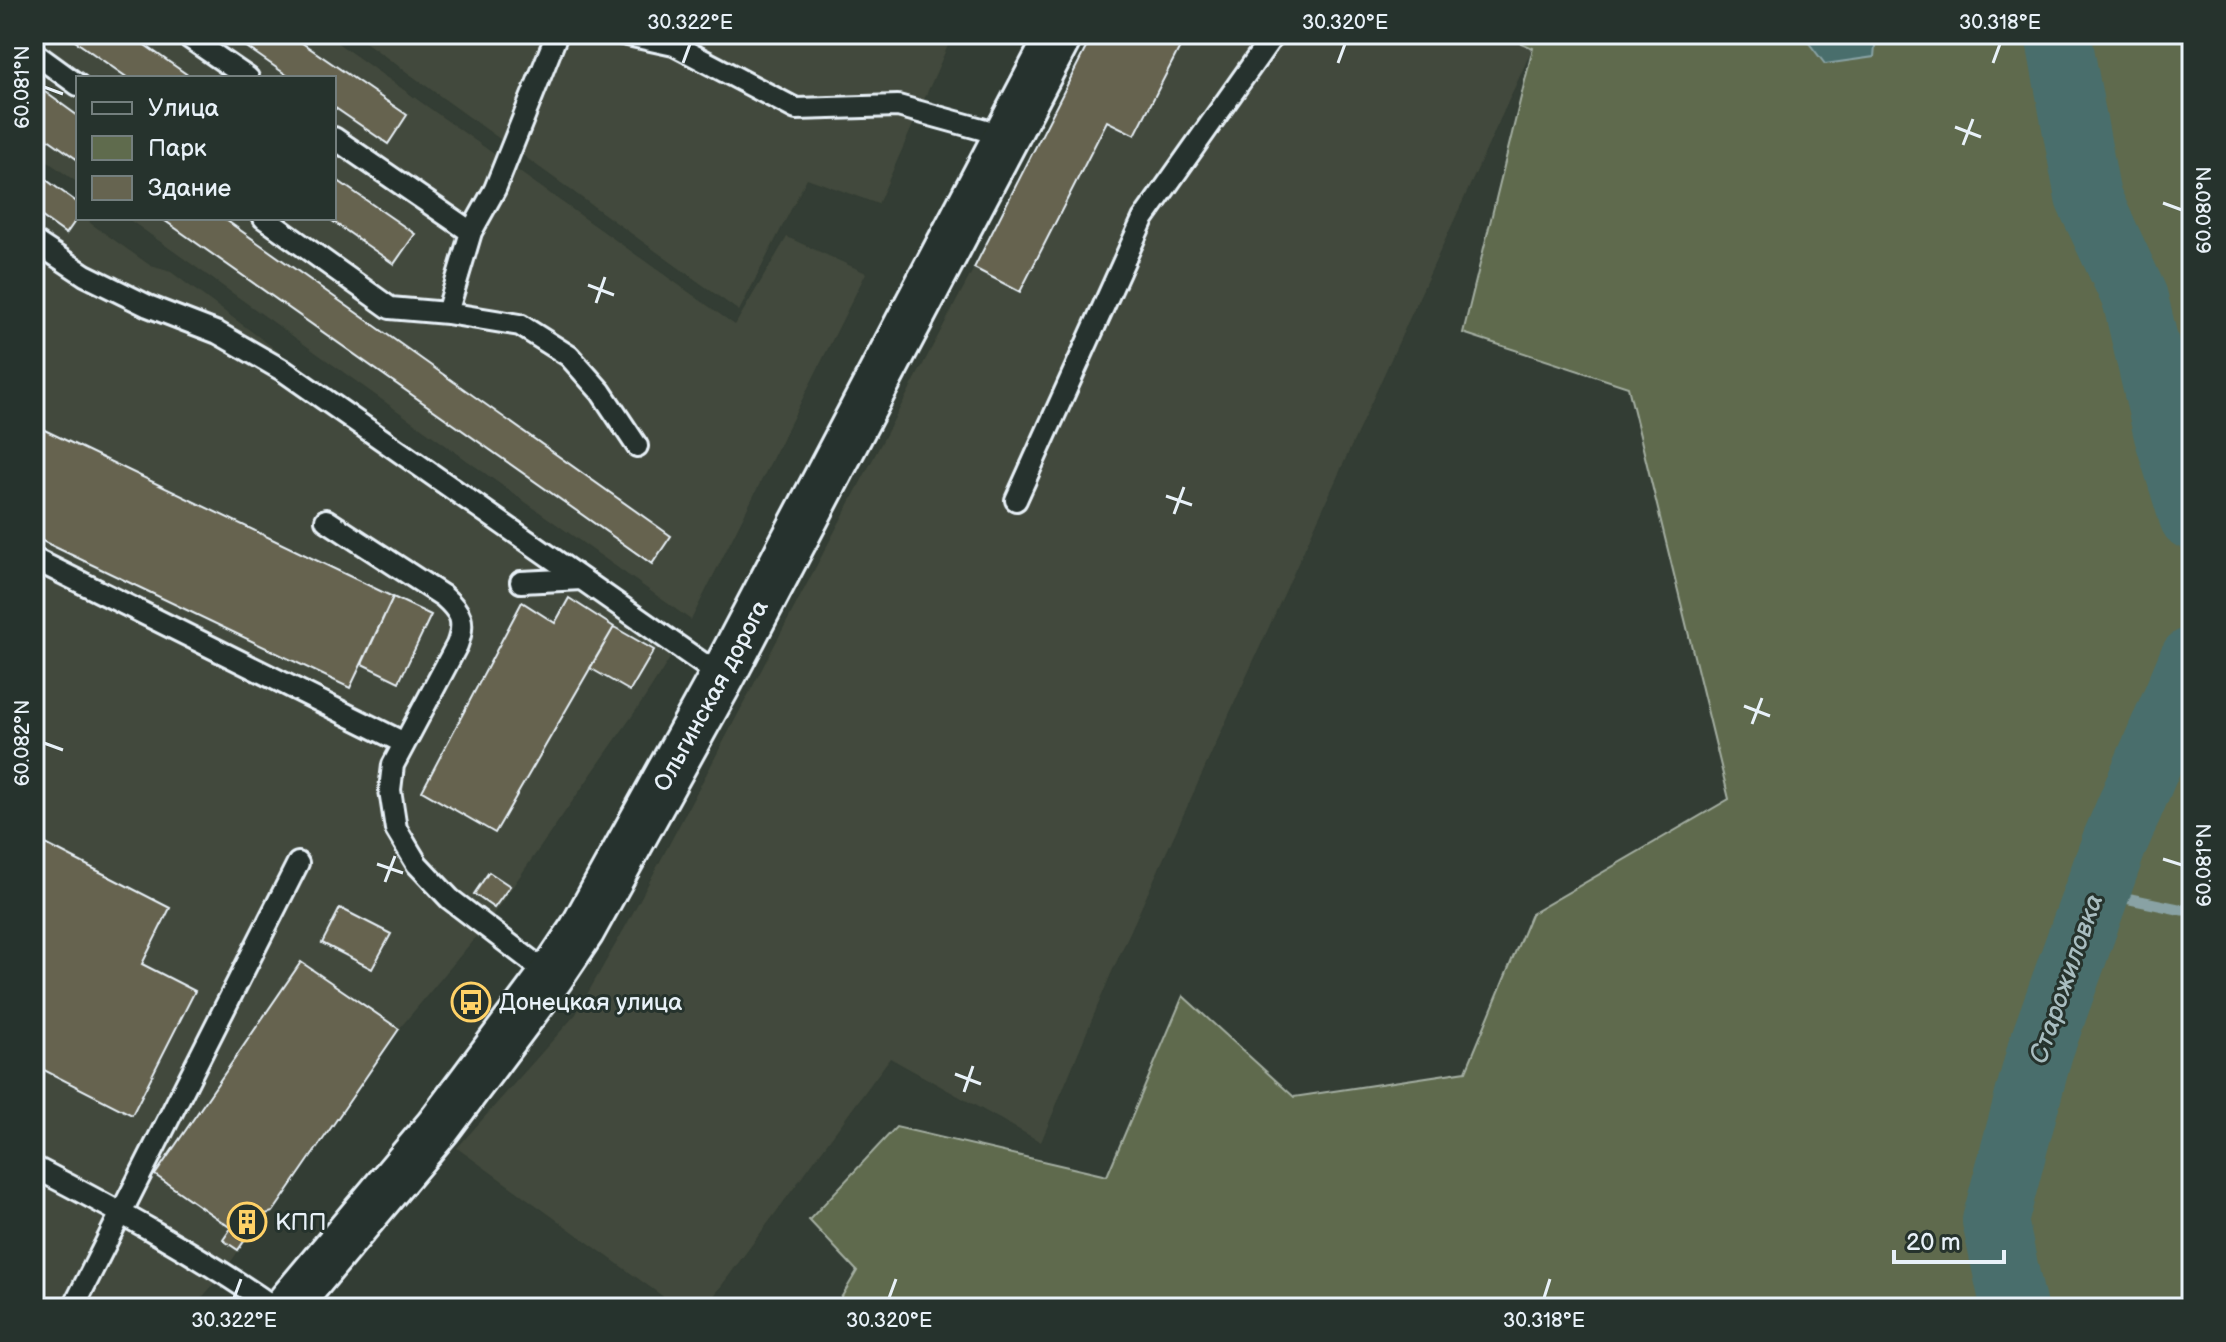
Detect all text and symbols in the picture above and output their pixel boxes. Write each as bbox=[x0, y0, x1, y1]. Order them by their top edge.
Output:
text: 30.322°E bbox=[647, 11, 733, 35]
text: 30.320°E bbox=[1302, 11, 1388, 35]
text: 30.318°E bbox=[1959, 11, 2041, 35]
text: 60.081°N bbox=[11, 45, 35, 129]
legend bbox=[76, 76, 336, 220]
text: Улица bbox=[148, 94, 219, 123]
text: Парк bbox=[148, 134, 207, 163]
text: 60.080°N bbox=[2193, 166, 2217, 254]
text: Здание bbox=[148, 174, 231, 203]
street label: Ольгинская дорога bbox=[647, 595, 774, 796]
text: 60.082°N bbox=[11, 700, 35, 786]
text: 60.081°N bbox=[2193, 823, 2217, 907]
water label: Старожиловка bbox=[2024, 890, 2110, 1068]
bus stop icon: Донецкая улица bbox=[450, 981, 492, 1023]
place label: Донецкая улица bbox=[499, 988, 682, 1017]
building icon: КПП bbox=[226, 1201, 268, 1243]
place label: КПП bbox=[275, 1208, 326, 1237]
scale bar bbox=[1894, 1214, 2004, 1264]
text: 20 m bbox=[1906, 1228, 1961, 1257]
text: 30.322°E bbox=[191, 1309, 277, 1333]
text: 30.320°E bbox=[846, 1309, 932, 1333]
text: 30.318°E bbox=[1503, 1309, 1585, 1333]

